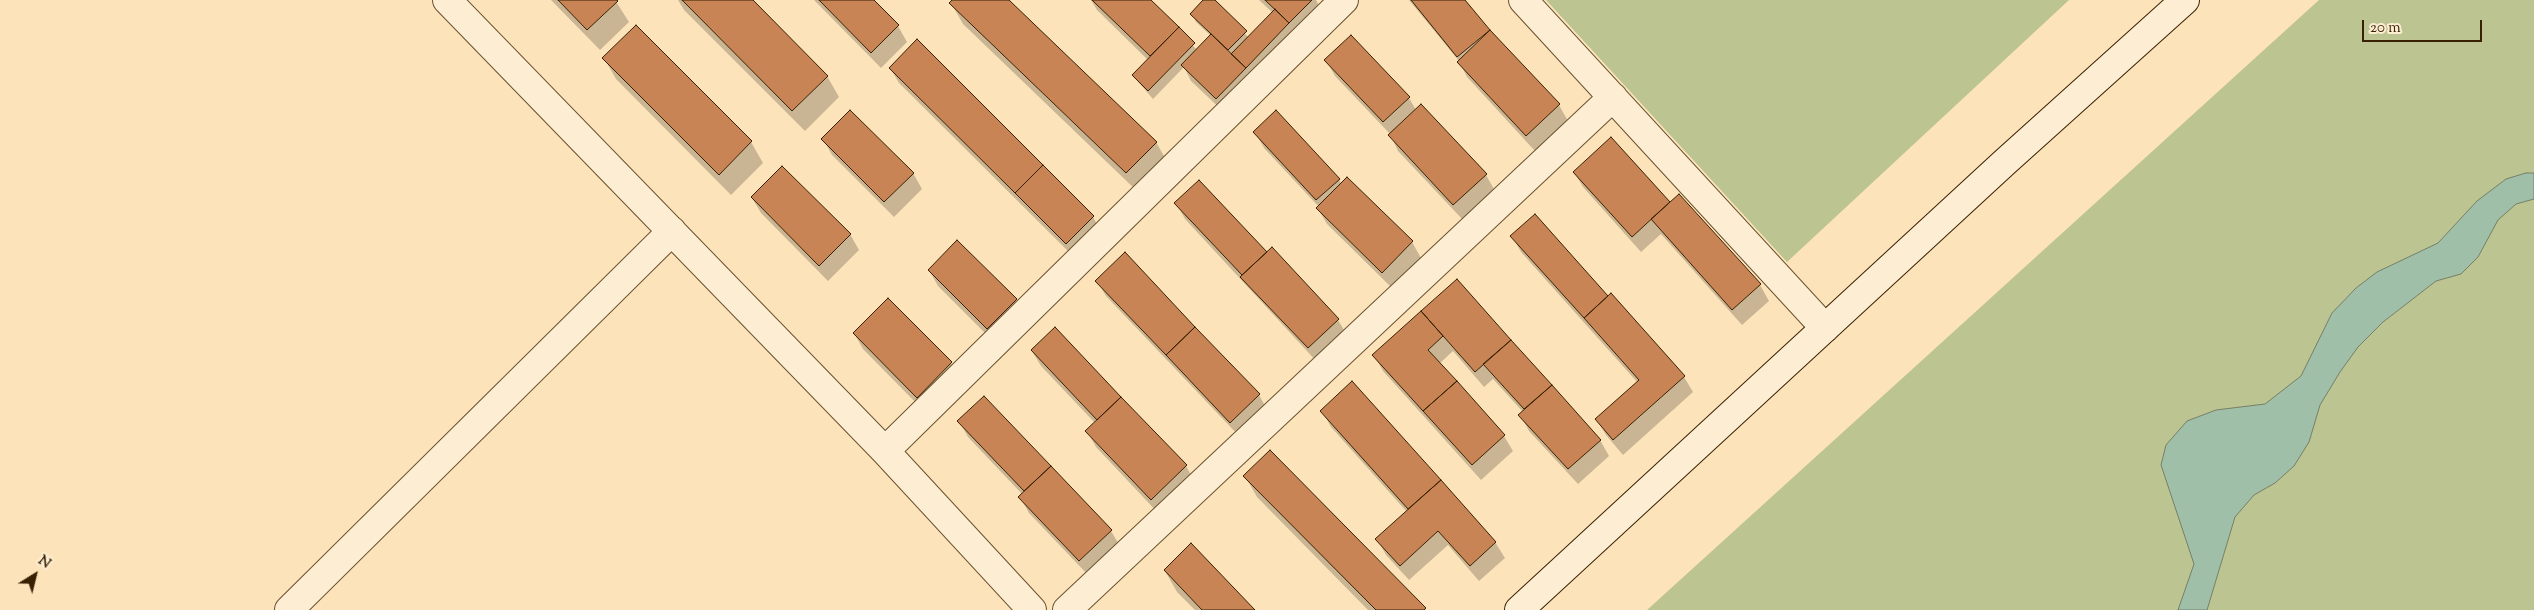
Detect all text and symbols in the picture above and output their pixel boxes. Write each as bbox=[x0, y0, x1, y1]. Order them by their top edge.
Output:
scale bar bbox=[2364, 10, 2484, 42]
text: 20 m bbox=[2370, 18, 2401, 39]
north arrow bbox=[10, 550, 60, 600]
text: N bbox=[33, 551, 54, 574]

